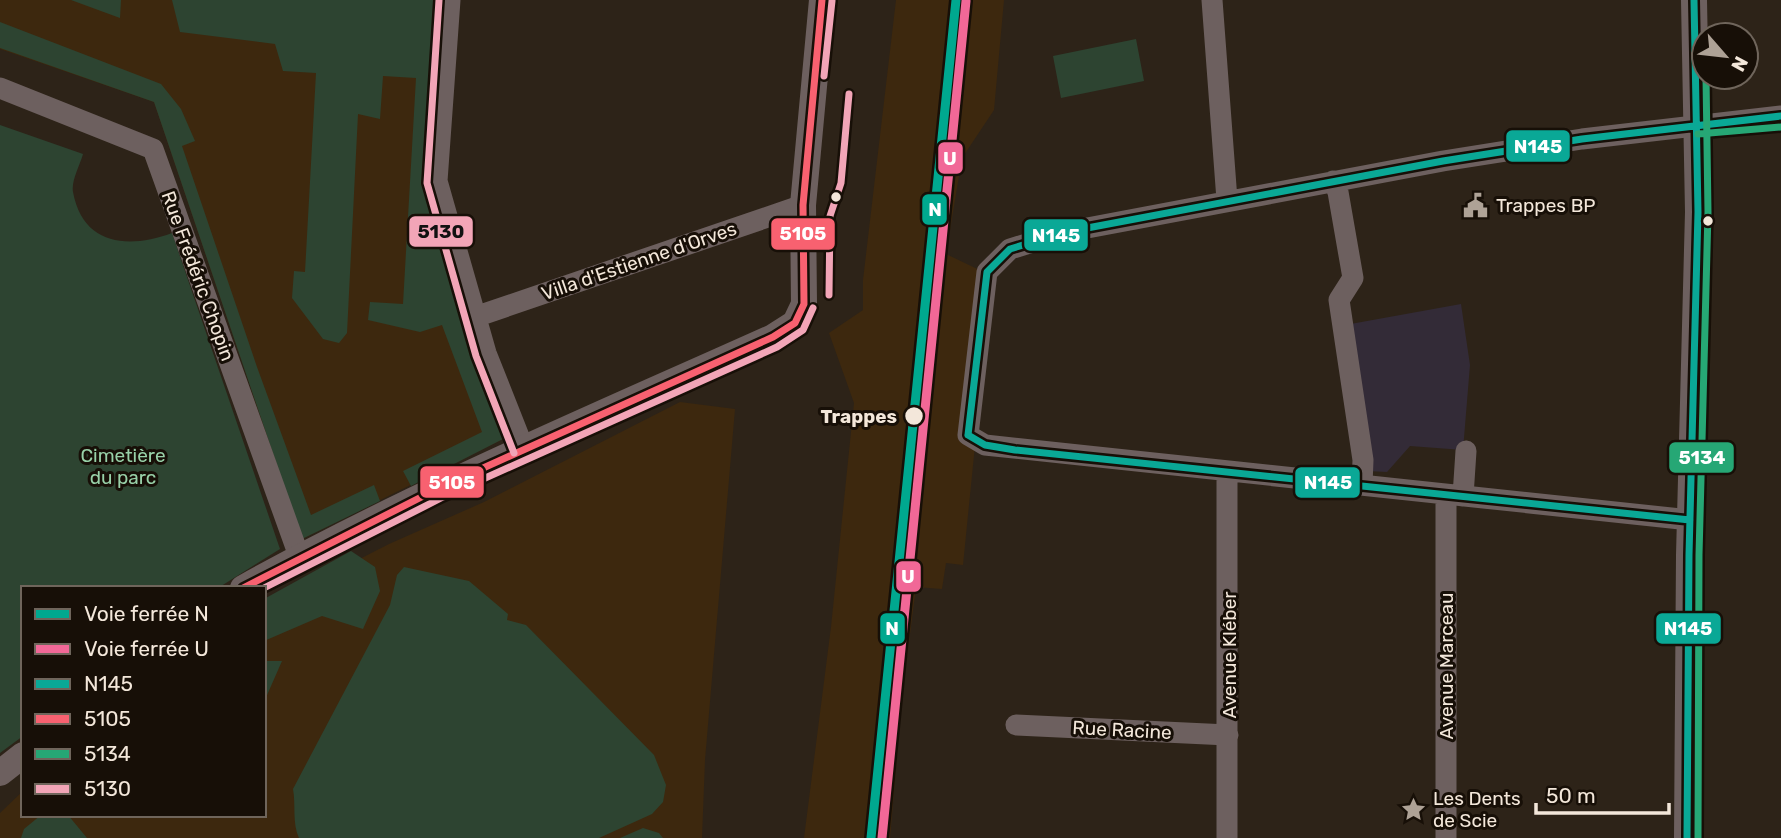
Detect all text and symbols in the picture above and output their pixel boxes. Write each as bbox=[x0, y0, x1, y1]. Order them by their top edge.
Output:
north arrow bbox=[1690, 21, 1760, 91]
text: N bbox=[1726, 52, 1753, 75]
line badge: N145 bbox=[1505, 129, 1571, 163]
text: N145 bbox=[1514, 135, 1562, 158]
line badge: U bbox=[937, 141, 964, 175]
text: U bbox=[943, 147, 957, 170]
street label: Rue Frédéric Chopin bbox=[157, 188, 239, 364]
unlabelled marker bbox=[829, 190, 843, 204]
public building icon: Trappes BP bbox=[1462, 191, 1490, 219]
line badge: N bbox=[921, 193, 948, 226]
place label: Trappes BP bbox=[1496, 194, 1596, 217]
text: N bbox=[928, 198, 942, 221]
unlabelled marker bbox=[1701, 214, 1715, 228]
line badge: 5130 bbox=[408, 215, 474, 248]
street label: Villa d'Estienne d'Orves bbox=[538, 217, 740, 305]
line badge: 5105 bbox=[770, 217, 836, 251]
line badge: N145 bbox=[1023, 218, 1089, 252]
text: 5130 bbox=[417, 220, 465, 243]
text: 5105 bbox=[780, 222, 826, 245]
text: N145 bbox=[1032, 224, 1080, 247]
place label: Trappes bbox=[821, 405, 897, 428]
marker: Trappes bbox=[903, 405, 925, 427]
line badge: 5134 bbox=[1668, 441, 1735, 474]
park label: Cimetière du parc bbox=[80, 444, 166, 489]
text: 5134 bbox=[1678, 446, 1726, 469]
line badge: 5105 bbox=[419, 465, 485, 499]
line badge: N145 bbox=[1294, 466, 1361, 499]
text: 5105 bbox=[429, 471, 475, 494]
text: N145 bbox=[1304, 471, 1352, 494]
line badge: U bbox=[895, 560, 922, 593]
text: U bbox=[901, 565, 915, 588]
legend bbox=[21, 586, 266, 817]
street label: Avenue Kléber bbox=[1218, 591, 1241, 719]
street label: Avenue Marceau bbox=[1435, 593, 1458, 739]
text: Voie ferrée N bbox=[84, 601, 209, 626]
line badge: N bbox=[879, 612, 906, 645]
line badge: N145 bbox=[1655, 612, 1722, 645]
text: N bbox=[885, 617, 899, 640]
text: N145 bbox=[1664, 617, 1712, 640]
text: Voie ferrée U bbox=[84, 636, 209, 661]
text: N145 bbox=[84, 671, 133, 696]
text: 5105 bbox=[84, 706, 131, 731]
street label: Rue Racine bbox=[1072, 716, 1172, 744]
text: 5134 bbox=[84, 741, 131, 766]
scale bar bbox=[1536, 772, 1669, 816]
text: 5130 bbox=[84, 776, 131, 801]
text: 50 m bbox=[1546, 783, 1596, 808]
place label: Les Dents de Scie bbox=[1433, 787, 1521, 832]
place icon: Les Dents de Scie bbox=[1399, 795, 1427, 823]

